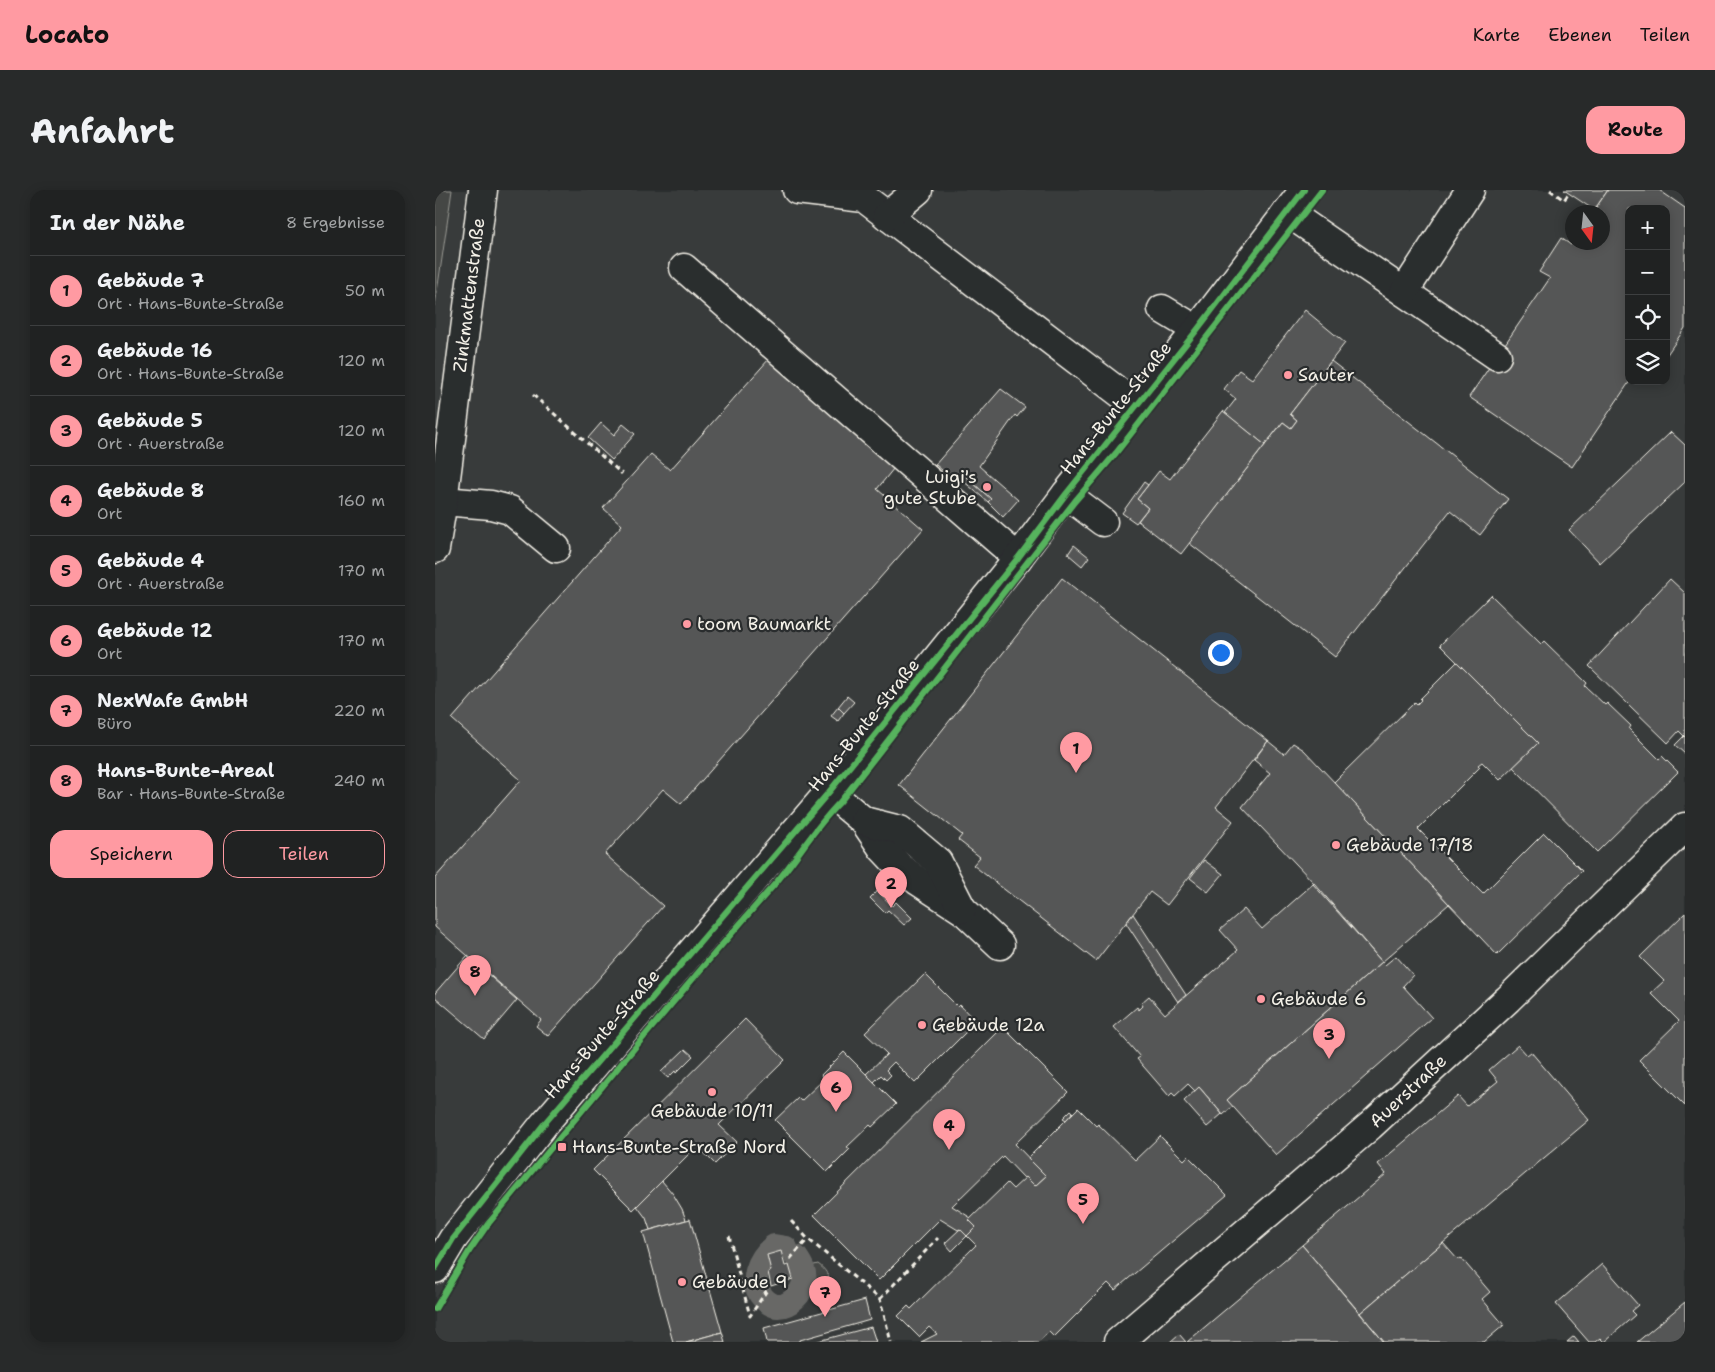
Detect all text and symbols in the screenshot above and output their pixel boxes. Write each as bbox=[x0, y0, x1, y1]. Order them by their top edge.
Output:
text: Locato bbox=[25, 19, 109, 51]
text: Karte bbox=[1473, 23, 1520, 47]
text: Ebenen bbox=[1548, 23, 1612, 47]
text: Teilen bbox=[1640, 23, 1690, 47]
button: Route bbox=[1586, 106, 1685, 154]
text: Anfahrt bbox=[30, 107, 174, 154]
north arrow bbox=[1565, 205, 1610, 250]
map controls bbox=[1625, 205, 1670, 385]
button: + bbox=[1625, 205, 1670, 250]
text: In der Nähe bbox=[50, 209, 185, 237]
text: 8 Ergebnisse bbox=[286, 212, 385, 233]
street label: Zinkmattenstraße bbox=[448, 216, 490, 374]
button: − bbox=[1625, 250, 1670, 295]
text: Gebäude 7 bbox=[97, 268, 204, 293]
text: 1 bbox=[62, 280, 70, 301]
text: 50 m bbox=[345, 280, 385, 301]
text: Ort · Hans-Bunte-Straße bbox=[97, 293, 284, 314]
button: locate bbox=[1625, 295, 1670, 340]
street label: Hans-Bunte-Straße bbox=[1055, 336, 1177, 480]
text: Gebäude 16 bbox=[97, 338, 212, 363]
button: layers bbox=[1625, 340, 1670, 385]
text: 2 bbox=[60, 350, 72, 371]
text: 120 m bbox=[338, 350, 385, 371]
text: Ort · Hans-Bunte-Straße bbox=[97, 363, 284, 384]
place label: Sauter bbox=[1298, 363, 1355, 387]
marker: Sauter bbox=[1282, 369, 1294, 381]
text: Gebäude 5 bbox=[97, 408, 203, 433]
text: 3 bbox=[60, 420, 72, 441]
text: 120 m bbox=[338, 420, 385, 441]
text: Ort · Auerstraße bbox=[97, 433, 225, 454]
place label: Luigi's gute Stube bbox=[884, 465, 977, 510]
text: Gebäude 8 bbox=[97, 478, 204, 503]
marker: Luigi's gute Stube bbox=[981, 481, 993, 493]
text: 4 bbox=[60, 490, 72, 511]
text: 160 m bbox=[338, 490, 385, 511]
text: Ort bbox=[97, 503, 123, 524]
text: Gebäude 4 bbox=[97, 548, 204, 573]
text: 5 bbox=[61, 560, 71, 581]
text: 170 m bbox=[338, 560, 385, 581]
text: Ort · Auerstraße bbox=[97, 573, 225, 594]
place label: toom Baumarkt bbox=[697, 612, 832, 636]
text: Gebäude 12 bbox=[97, 618, 212, 643]
marker: toom Baumarkt bbox=[681, 618, 693, 630]
text: 6 bbox=[60, 630, 72, 651]
text: 170 m bbox=[338, 630, 385, 651]
your location bbox=[1208, 640, 1234, 666]
text: Ort bbox=[97, 643, 123, 664]
street label: Hans-Bunte-Straße bbox=[803, 653, 925, 797]
text: NexWafe GmbH bbox=[97, 688, 248, 713]
text: 7 bbox=[60, 700, 72, 721]
text: 220 m bbox=[333, 700, 385, 721]
text: Büro bbox=[97, 713, 132, 734]
pin: 1 bbox=[1060, 732, 1092, 773]
text: Hans-Bunte-Areal bbox=[97, 758, 274, 783]
text: 8 bbox=[60, 770, 72, 791]
text: 240 m bbox=[333, 770, 385, 791]
text: Bar · Hans-Bunte-Straße bbox=[97, 783, 285, 804]
button: Speichern bbox=[50, 830, 213, 878]
button: Teilen bbox=[223, 830, 385, 878]
place label: Gebäude 17/18 bbox=[1346, 833, 1474, 857]
marker: Gebäude 17/18 bbox=[1330, 839, 1342, 851]
pin: 2 bbox=[875, 867, 907, 908]
pin: 8 bbox=[459, 955, 491, 996]
street label: Hans-Bunte-Straße bbox=[539, 964, 665, 1104]
place label: Gebäude 6 bbox=[1271, 987, 1367, 1011]
marker: Gebäude 6 bbox=[1255, 993, 1267, 1005]
place label: Gebäude 12a bbox=[932, 1013, 1045, 1037]
pin: 3 bbox=[1313, 1018, 1345, 1059]
marker: Gebäude 12a bbox=[916, 1019, 928, 1031]
street label: Auerstraße bbox=[1364, 1049, 1452, 1133]
pin: 6 bbox=[820, 1071, 852, 1112]
marker: Gebäude 10/11 bbox=[706, 1086, 718, 1098]
place label: Gebäude 10/11 bbox=[651, 1099, 773, 1123]
pin: 4 bbox=[933, 1109, 965, 1150]
place label: Hans-Bunte-Straße Nord bbox=[572, 1135, 786, 1159]
marker: Hans-Bunte-Straße Nord bbox=[556, 1141, 568, 1153]
pin: 5 bbox=[1067, 1183, 1099, 1224]
place label: Gebäude 9 bbox=[692, 1270, 788, 1294]
marker: Gebäude 9 bbox=[676, 1276, 688, 1288]
pin: 7 bbox=[809, 1276, 841, 1317]

